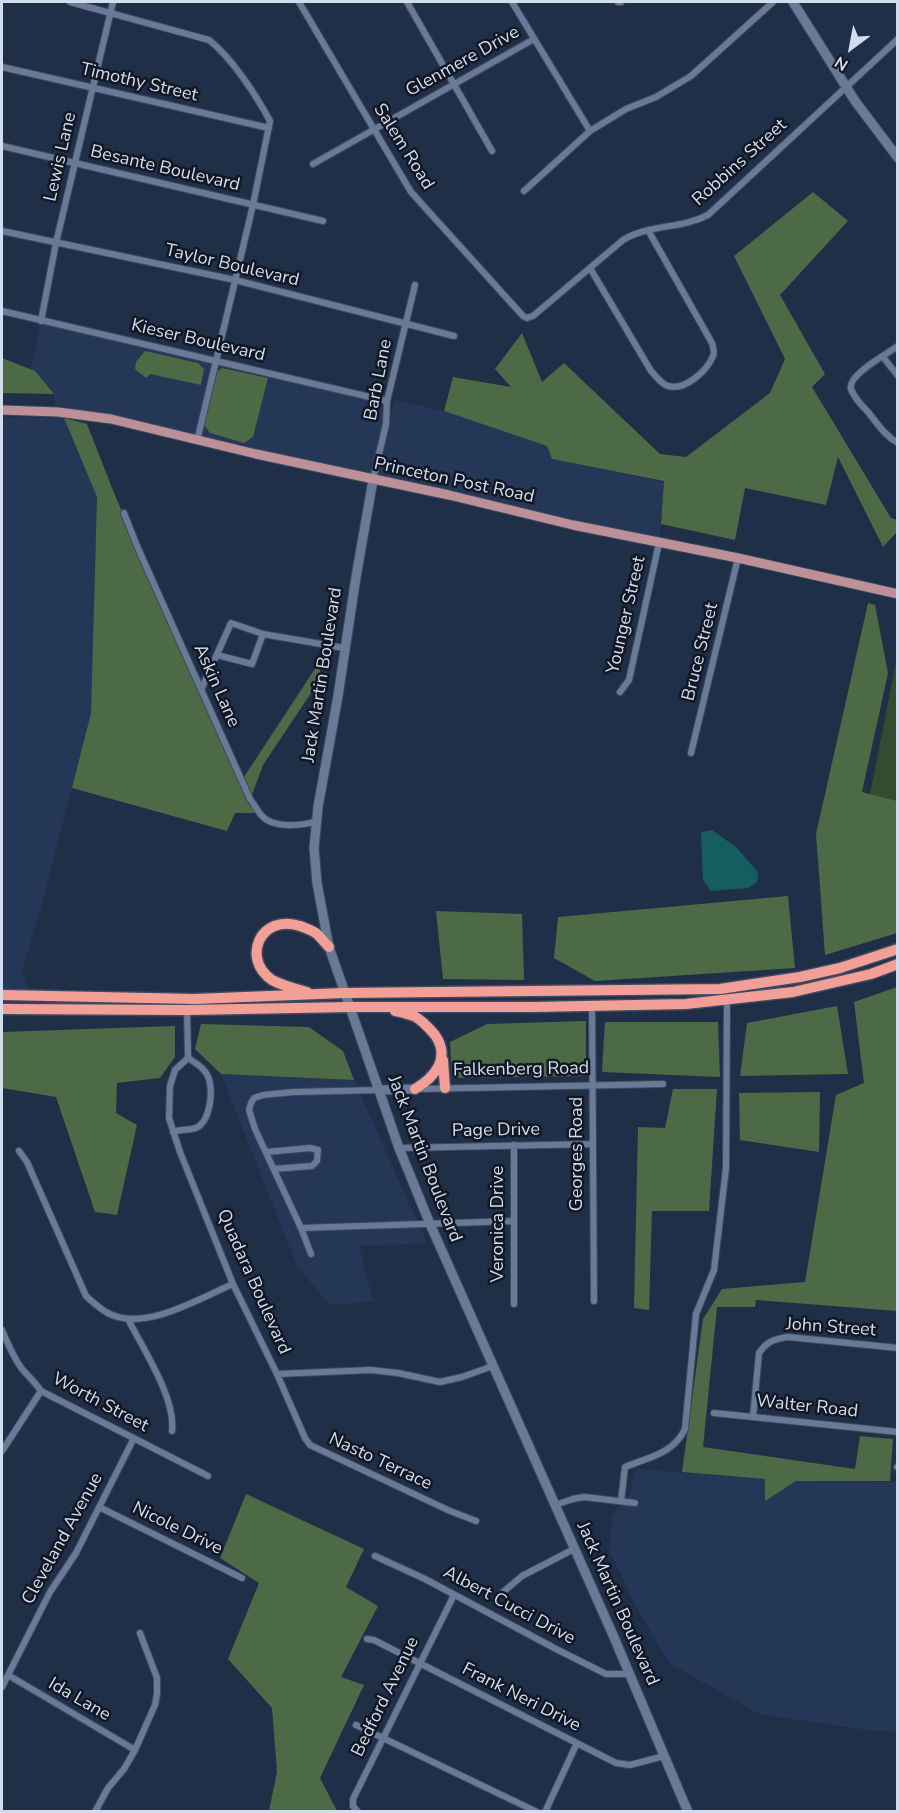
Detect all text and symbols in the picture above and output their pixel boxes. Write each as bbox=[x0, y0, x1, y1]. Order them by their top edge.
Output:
north arrow bbox=[821, 18, 881, 78]
street label: Glenmere Drive bbox=[403, 22, 523, 102]
text: N bbox=[831, 51, 852, 76]
street label: Timothy Street bbox=[78, 59, 200, 107]
street label: Salem Road bbox=[368, 100, 438, 194]
street label: Lewis Lane bbox=[40, 110, 82, 204]
street label: Robbins Street bbox=[688, 115, 792, 211]
street label: Besante Boulevard bbox=[88, 141, 242, 197]
street label: Taylor Boulevard bbox=[163, 240, 301, 292]
street label: Kieser Boulevard bbox=[129, 315, 267, 367]
street label: Barb Lane bbox=[361, 338, 397, 422]
street label: Princeton Post Road bbox=[372, 453, 536, 509]
street label: Younger Street bbox=[603, 554, 651, 676]
street label: Jack Martin Boulevard bbox=[298, 586, 348, 764]
street label: Bruce Street bbox=[678, 601, 724, 703]
street label: Askin Lane bbox=[188, 641, 244, 731]
street label: Falkenberg Road bbox=[453, 1058, 589, 1082]
street label: Jack Martin Boulevard bbox=[382, 1073, 466, 1245]
street label: Georges Road bbox=[567, 1097, 589, 1211]
street label: Page Drive bbox=[452, 1119, 540, 1143]
street label: Veronica Drive bbox=[488, 1166, 510, 1282]
street label: Quadara Boulevard bbox=[211, 1206, 295, 1358]
street label: John Street bbox=[785, 1314, 877, 1342]
street label: Worth Street bbox=[48, 1369, 152, 1437]
street label: Walter Road bbox=[755, 1391, 859, 1423]
street label: Nasto Terrace bbox=[325, 1429, 435, 1495]
street label: Cleveland Avenue bbox=[18, 1469, 108, 1609]
street label: Nicole Drive bbox=[128, 1498, 226, 1560]
street label: Jack Martin Boulevard bbox=[571, 1519, 663, 1689]
street label: Albert Cucci Drive bbox=[439, 1562, 579, 1650]
street label: Bedford Avenue bbox=[348, 1634, 424, 1760]
street label: Frank Neri Drive bbox=[458, 1659, 584, 1737]
street label: Ida Lane bbox=[44, 1674, 114, 1726]

